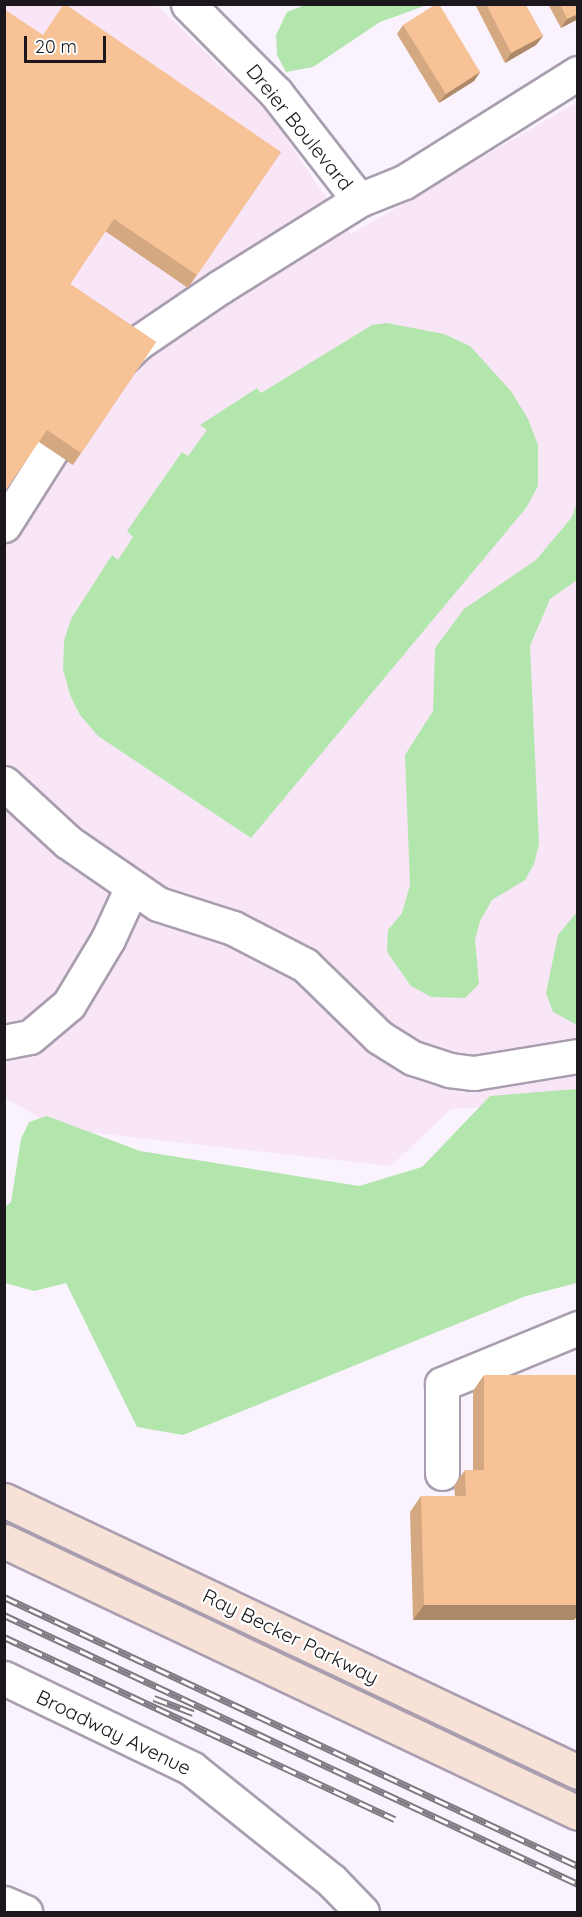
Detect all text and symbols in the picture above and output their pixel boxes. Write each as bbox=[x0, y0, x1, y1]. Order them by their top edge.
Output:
scale bar bbox=[27, 24, 110, 62]
text: 20 m bbox=[35, 35, 77, 58]
street label: Dreier Boulevard bbox=[242, 59, 358, 195]
street label: Ray Becker Parkway bbox=[199, 1583, 383, 1689]
street label: Broadway Avenue bbox=[33, 1684, 195, 1780]

